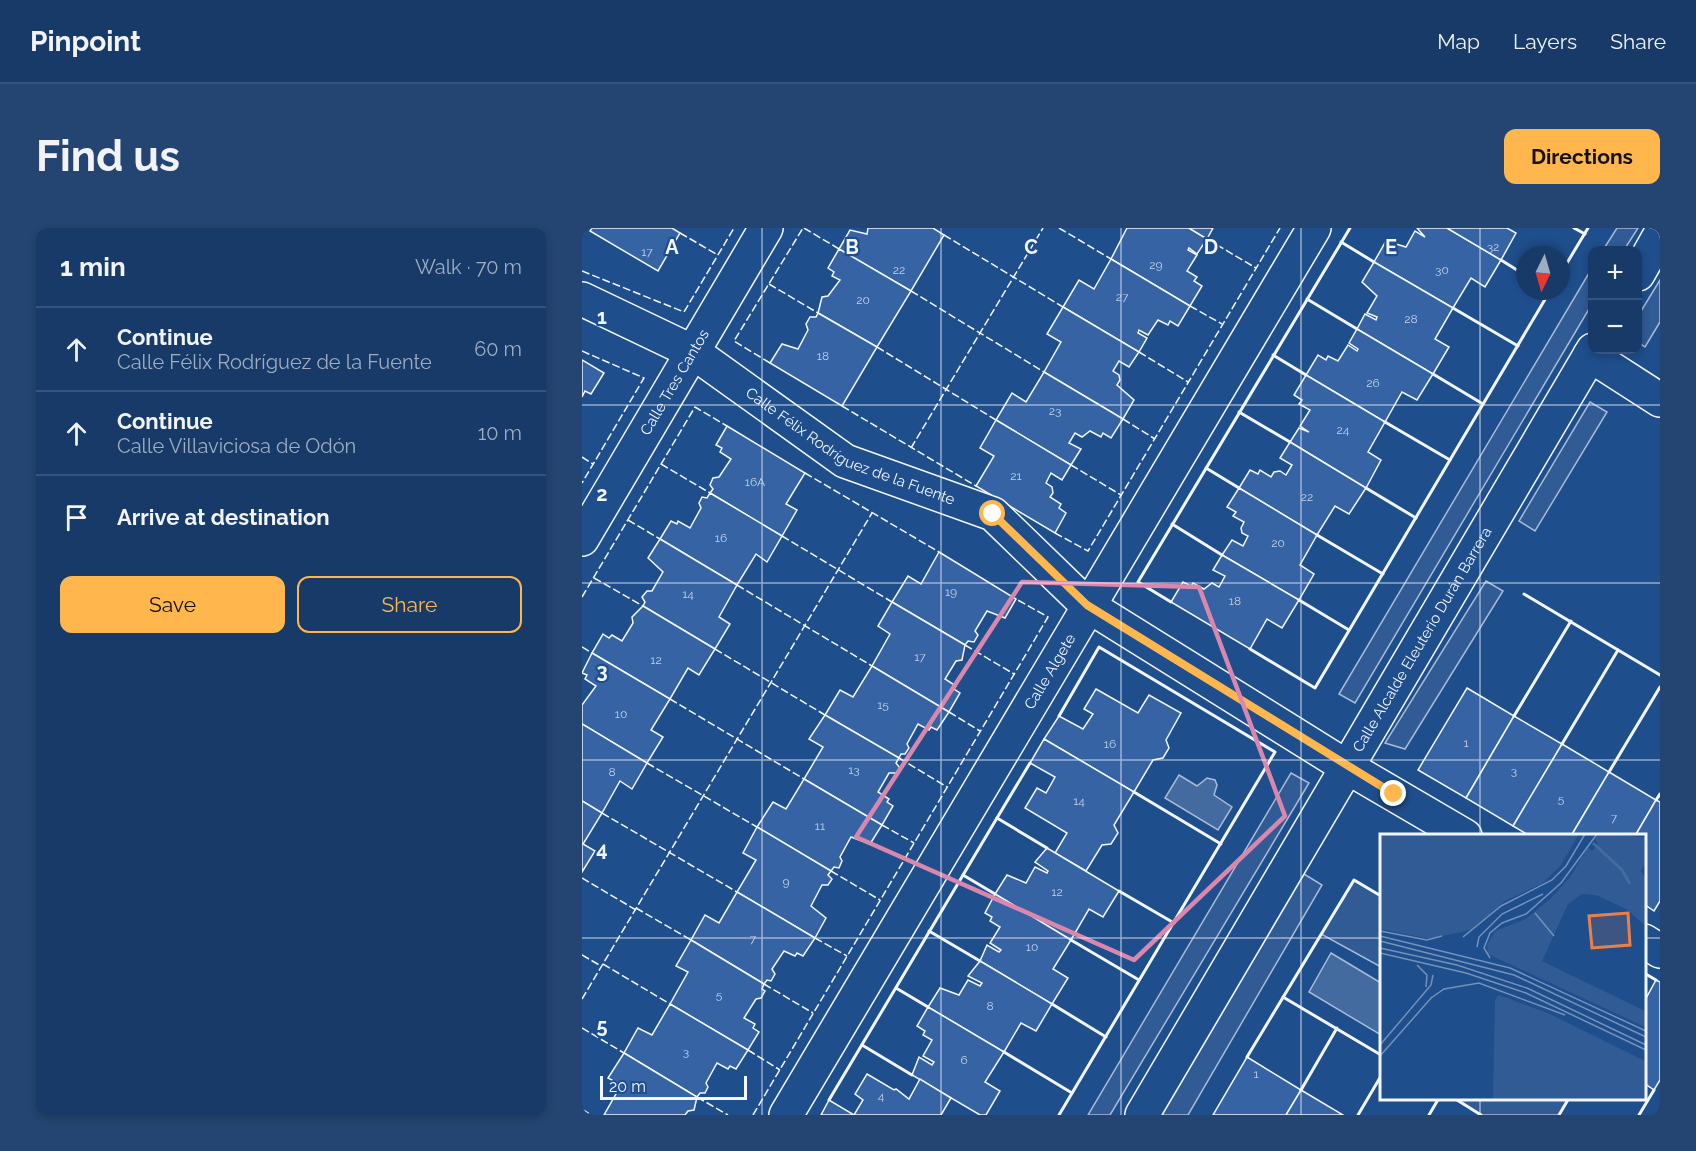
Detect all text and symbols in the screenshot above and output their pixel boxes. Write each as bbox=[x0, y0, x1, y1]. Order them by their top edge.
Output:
text: Pinpoint bbox=[30, 25, 141, 58]
text: Map bbox=[1437, 29, 1480, 54]
text: Layers bbox=[1513, 29, 1577, 54]
text: Share bbox=[1610, 29, 1666, 54]
button: Directions bbox=[1504, 129, 1660, 184]
text: Find us bbox=[36, 132, 180, 181]
text: A bbox=[665, 235, 679, 259]
text: B bbox=[845, 235, 859, 259]
text: C bbox=[1024, 235, 1038, 259]
text: D bbox=[1204, 235, 1218, 259]
text: E bbox=[1385, 235, 1397, 259]
house number: 32 bbox=[1487, 240, 1499, 254]
house number: 17 bbox=[641, 245, 653, 259]
north arrow bbox=[1516, 246, 1570, 300]
map controls bbox=[1588, 246, 1642, 354]
button: + bbox=[1588, 246, 1642, 300]
text: 1 min bbox=[60, 252, 126, 282]
text: Walk · 70 m bbox=[415, 255, 522, 279]
house number: 29 bbox=[1149, 258, 1163, 272]
house number: 22 bbox=[893, 263, 905, 277]
house number: 30 bbox=[1435, 263, 1449, 277]
house number: 27 bbox=[1116, 290, 1129, 304]
house number: 20 bbox=[856, 293, 870, 307]
button: − bbox=[1588, 300, 1642, 354]
text: 1 bbox=[597, 305, 607, 329]
house number: 28 bbox=[1404, 312, 1418, 326]
text: Continue bbox=[117, 324, 213, 350]
street label: Calle Tres Cantos bbox=[636, 326, 713, 439]
icon: ahead bbox=[60, 333, 93, 366]
text: 60 m bbox=[474, 337, 522, 361]
house number: 18 bbox=[817, 349, 829, 363]
text: Calle Félix Rodríguez de la Fuente bbox=[117, 350, 432, 374]
house number: 26 bbox=[1366, 376, 1380, 390]
street label: Calle Félix Rodríguez de la Fuente bbox=[742, 384, 958, 509]
house number: 23 bbox=[1049, 404, 1061, 418]
text: Continue bbox=[117, 408, 213, 434]
icon: ahead bbox=[60, 417, 93, 450]
text: 10 m bbox=[478, 421, 522, 445]
house number: 24 bbox=[1337, 423, 1350, 437]
text: Calle Villaviciosa de Odón bbox=[117, 434, 356, 458]
house number: 21 bbox=[1010, 469, 1022, 483]
house number: 16A bbox=[745, 475, 765, 489]
text: 2 bbox=[596, 482, 608, 506]
house number: 22 bbox=[1301, 490, 1313, 504]
route start bbox=[979, 500, 1005, 526]
icon: arrive bbox=[60, 501, 93, 534]
text: Arrive at destination bbox=[117, 504, 330, 530]
street label: Calle Alcalde Eleuterio Durán Barrera bbox=[1349, 524, 1496, 755]
house number: 16 bbox=[715, 531, 727, 545]
house number: 20 bbox=[1271, 536, 1285, 550]
button: Save bbox=[60, 576, 285, 633]
button: Share bbox=[297, 576, 522, 633]
house number: 19 bbox=[945, 585, 957, 599]
house number: 14 bbox=[682, 587, 694, 601]
house number: 18 bbox=[1229, 594, 1241, 608]
street label: Calle Algete bbox=[1021, 630, 1079, 713]
house number: 17 bbox=[914, 650, 926, 664]
house number: 12 bbox=[650, 653, 662, 667]
text: 3 bbox=[596, 659, 608, 683]
house number: 15 bbox=[877, 698, 889, 712]
house number: 10 bbox=[615, 707, 627, 721]
house number: 1 bbox=[1463, 736, 1469, 750]
house number: 16 bbox=[1104, 737, 1116, 751]
house number: 13 bbox=[848, 763, 860, 777]
house number: 3 bbox=[1511, 764, 1517, 778]
house number: 8 bbox=[608, 765, 616, 779]
route end bbox=[1380, 780, 1406, 806]
house number: 5 bbox=[1558, 792, 1565, 806]
house number: 14 bbox=[1073, 794, 1085, 808]
house number: 7 bbox=[1611, 811, 1618, 825]
house number: 11 bbox=[815, 819, 825, 833]
inset map bbox=[1380, 834, 1645, 1100]
text: 4 bbox=[596, 837, 608, 861]
house number: 9 bbox=[782, 875, 790, 889]
house number: 12 bbox=[1051, 885, 1063, 899]
house number: 7 bbox=[750, 932, 757, 946]
house number: 10 bbox=[1026, 940, 1038, 954]
house number: 5 bbox=[716, 988, 723, 1002]
house number: 8 bbox=[986, 999, 994, 1013]
text: 5 bbox=[596, 1014, 608, 1038]
house number: 3 bbox=[683, 1045, 689, 1059]
house number: 6 bbox=[960, 1053, 968, 1067]
house number: 1 bbox=[1253, 1067, 1259, 1081]
scale bar bbox=[600, 1073, 747, 1100]
text: 20 m bbox=[609, 1077, 646, 1096]
house number: 4 bbox=[878, 1089, 885, 1103]

